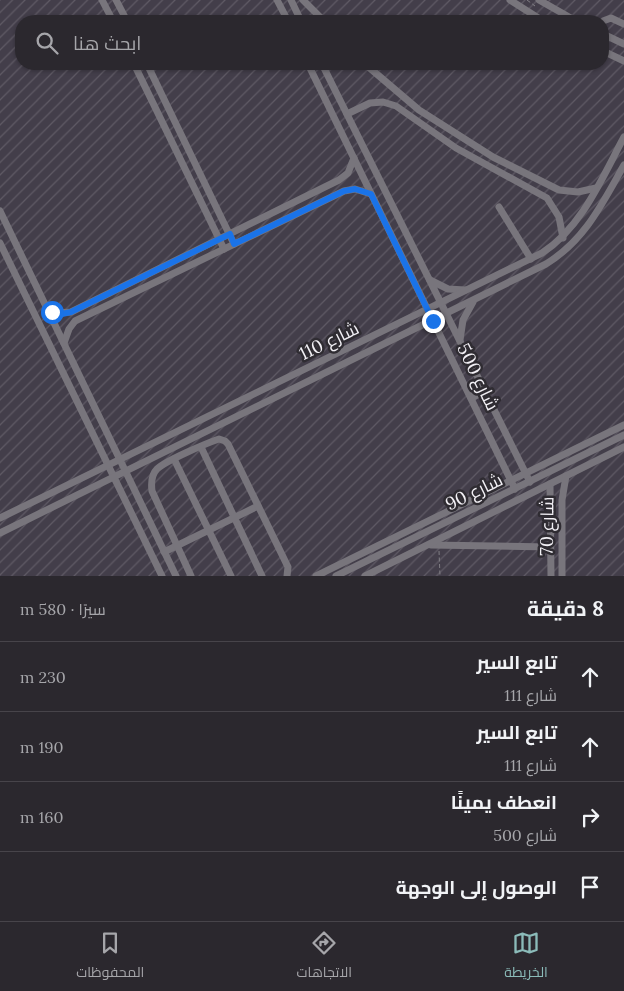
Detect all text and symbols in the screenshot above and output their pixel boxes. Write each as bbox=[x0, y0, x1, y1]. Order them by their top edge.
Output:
search box bbox=[15, 15, 609, 70]
icon: search bbox=[33, 29, 61, 57]
text: ابحث هنا bbox=[73, 31, 141, 55]
route start bbox=[41, 301, 64, 324]
route end bbox=[422, 310, 445, 333]
street label: شارع 110 bbox=[295, 316, 363, 366]
street label: شارع 500 bbox=[451, 339, 505, 415]
street label: شارع 90 bbox=[441, 468, 507, 516]
street label: شارع 70 bbox=[534, 496, 560, 556]
text: 8 دقيقة bbox=[527, 595, 604, 622]
text: سيرًا · 580 m bbox=[20, 599, 106, 619]
text: تابع السير bbox=[476, 650, 557, 674]
icon: ahead bbox=[576, 663, 604, 691]
text: 230 m bbox=[20, 667, 66, 687]
text: شارع 111 bbox=[504, 685, 557, 705]
text: تابع السير bbox=[476, 720, 557, 744]
icon: ahead bbox=[576, 733, 604, 761]
text: 190 m bbox=[20, 737, 64, 757]
text: شارع 111 bbox=[504, 755, 557, 775]
text: انعطف يمينًا bbox=[451, 790, 557, 814]
icon: right bbox=[576, 803, 604, 831]
text: 160 m bbox=[20, 807, 64, 827]
text: شارع 500 bbox=[493, 825, 557, 845]
icon: arrive bbox=[576, 873, 604, 901]
text: الوصول إلى الوجهة bbox=[396, 875, 557, 899]
tab: المحفوظات bbox=[76, 929, 144, 985]
tab: الاتجاهات bbox=[297, 929, 352, 985]
tab: الخريطة bbox=[504, 929, 548, 985]

